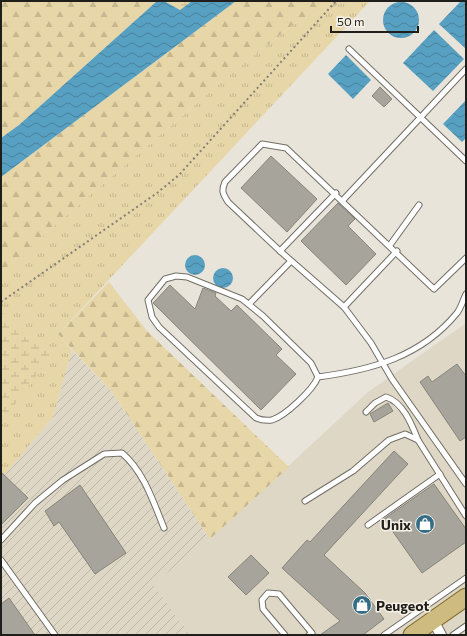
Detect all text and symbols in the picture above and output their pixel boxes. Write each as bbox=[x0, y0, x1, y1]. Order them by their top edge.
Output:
scale bar bbox=[331, 8, 418, 34]
text: 50 m bbox=[337, 14, 365, 28]
shop icon: Unix bbox=[414, 513, 436, 535]
place label: Unix bbox=[381, 516, 411, 533]
shop icon: Peugeot bbox=[351, 594, 373, 616]
place label: Peugeot bbox=[376, 597, 429, 614]

